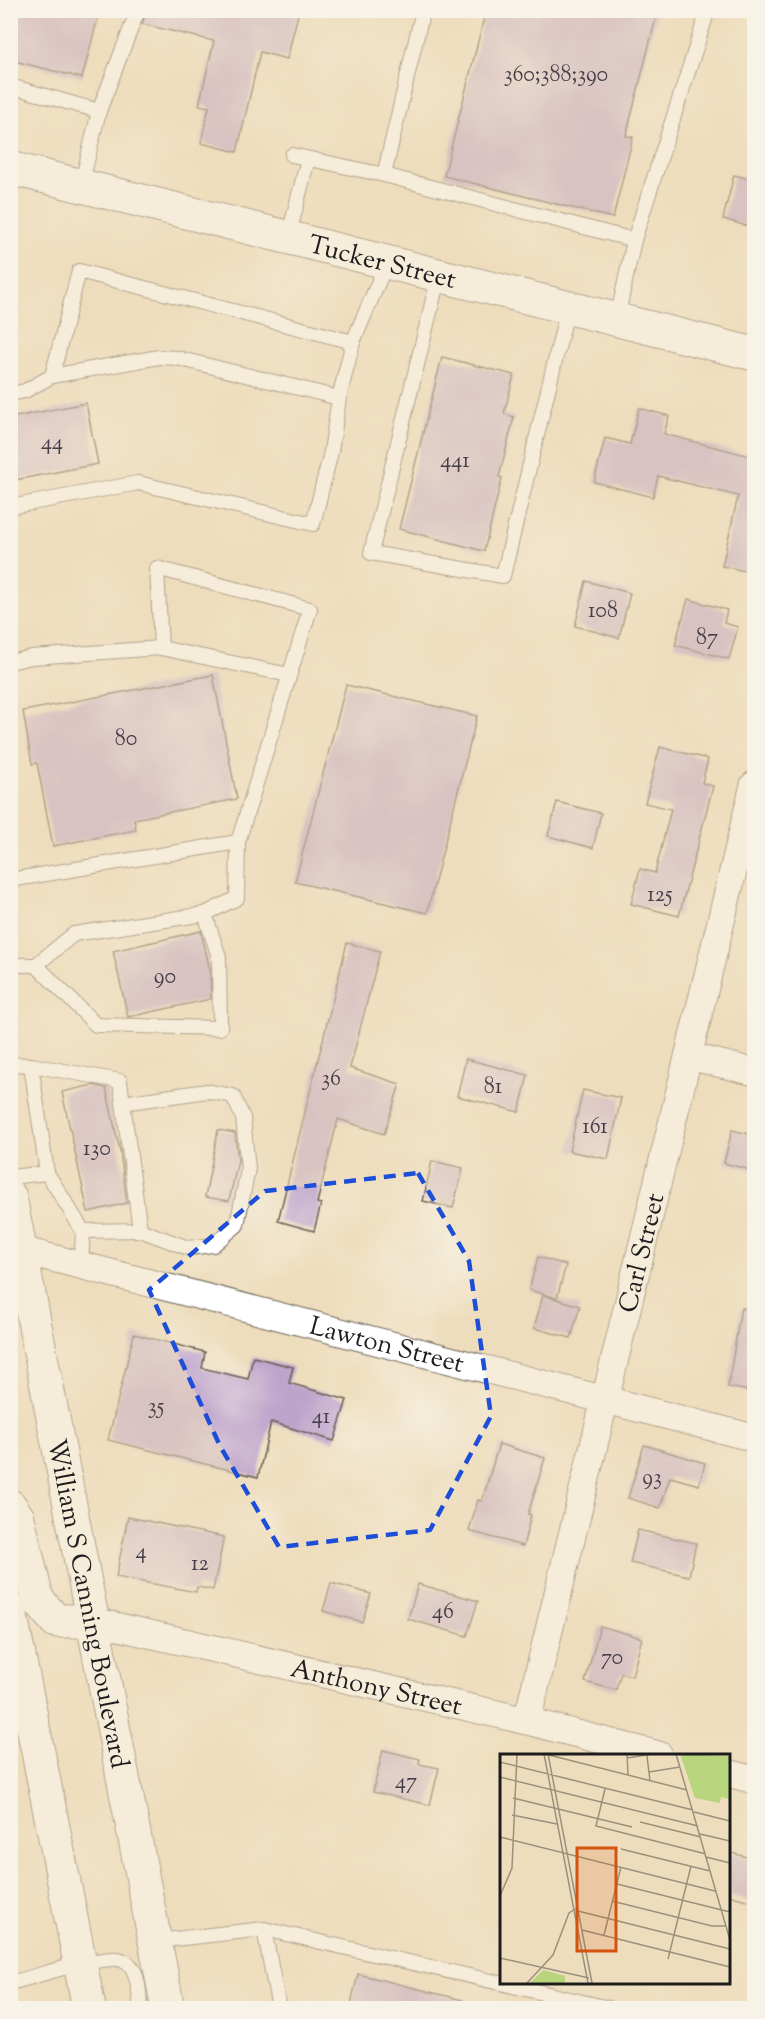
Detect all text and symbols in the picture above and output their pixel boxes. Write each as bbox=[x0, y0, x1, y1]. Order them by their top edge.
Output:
house number: 360;388;390 bbox=[504, 60, 608, 92]
street label: Tucker Street bbox=[304, 227, 460, 300]
house number: 44 bbox=[41, 428, 63, 460]
house number: 441 bbox=[440, 446, 470, 478]
house number: 108 bbox=[588, 596, 618, 628]
house number: 87 bbox=[696, 623, 718, 655]
house number: 80 bbox=[115, 724, 137, 756]
house number: 125 bbox=[647, 880, 673, 912]
house number: 90 bbox=[154, 962, 176, 994]
house number: 36 bbox=[321, 1064, 341, 1096]
house number: 81 bbox=[484, 1072, 503, 1104]
house number: 161 bbox=[582, 1112, 608, 1144]
house number: 130 bbox=[83, 1134, 111, 1166]
street label: Carl Street bbox=[611, 1190, 675, 1317]
street label: Lawton Street bbox=[305, 1309, 468, 1384]
house number: 35 bbox=[148, 1392, 165, 1424]
house number: 41 bbox=[312, 1402, 331, 1434]
street label: William S Canning Boulevard bbox=[37, 1436, 137, 1772]
house number: 93 bbox=[642, 1463, 662, 1495]
house number: 4 bbox=[135, 1537, 147, 1569]
house number: 12 bbox=[191, 1549, 209, 1581]
house number: 46 bbox=[432, 1597, 454, 1629]
house number: 70 bbox=[601, 1643, 623, 1675]
street label: Anthony Street bbox=[287, 1651, 465, 1726]
inset map bbox=[500, 1754, 729, 1983]
house number: 47 bbox=[395, 1767, 417, 1799]

